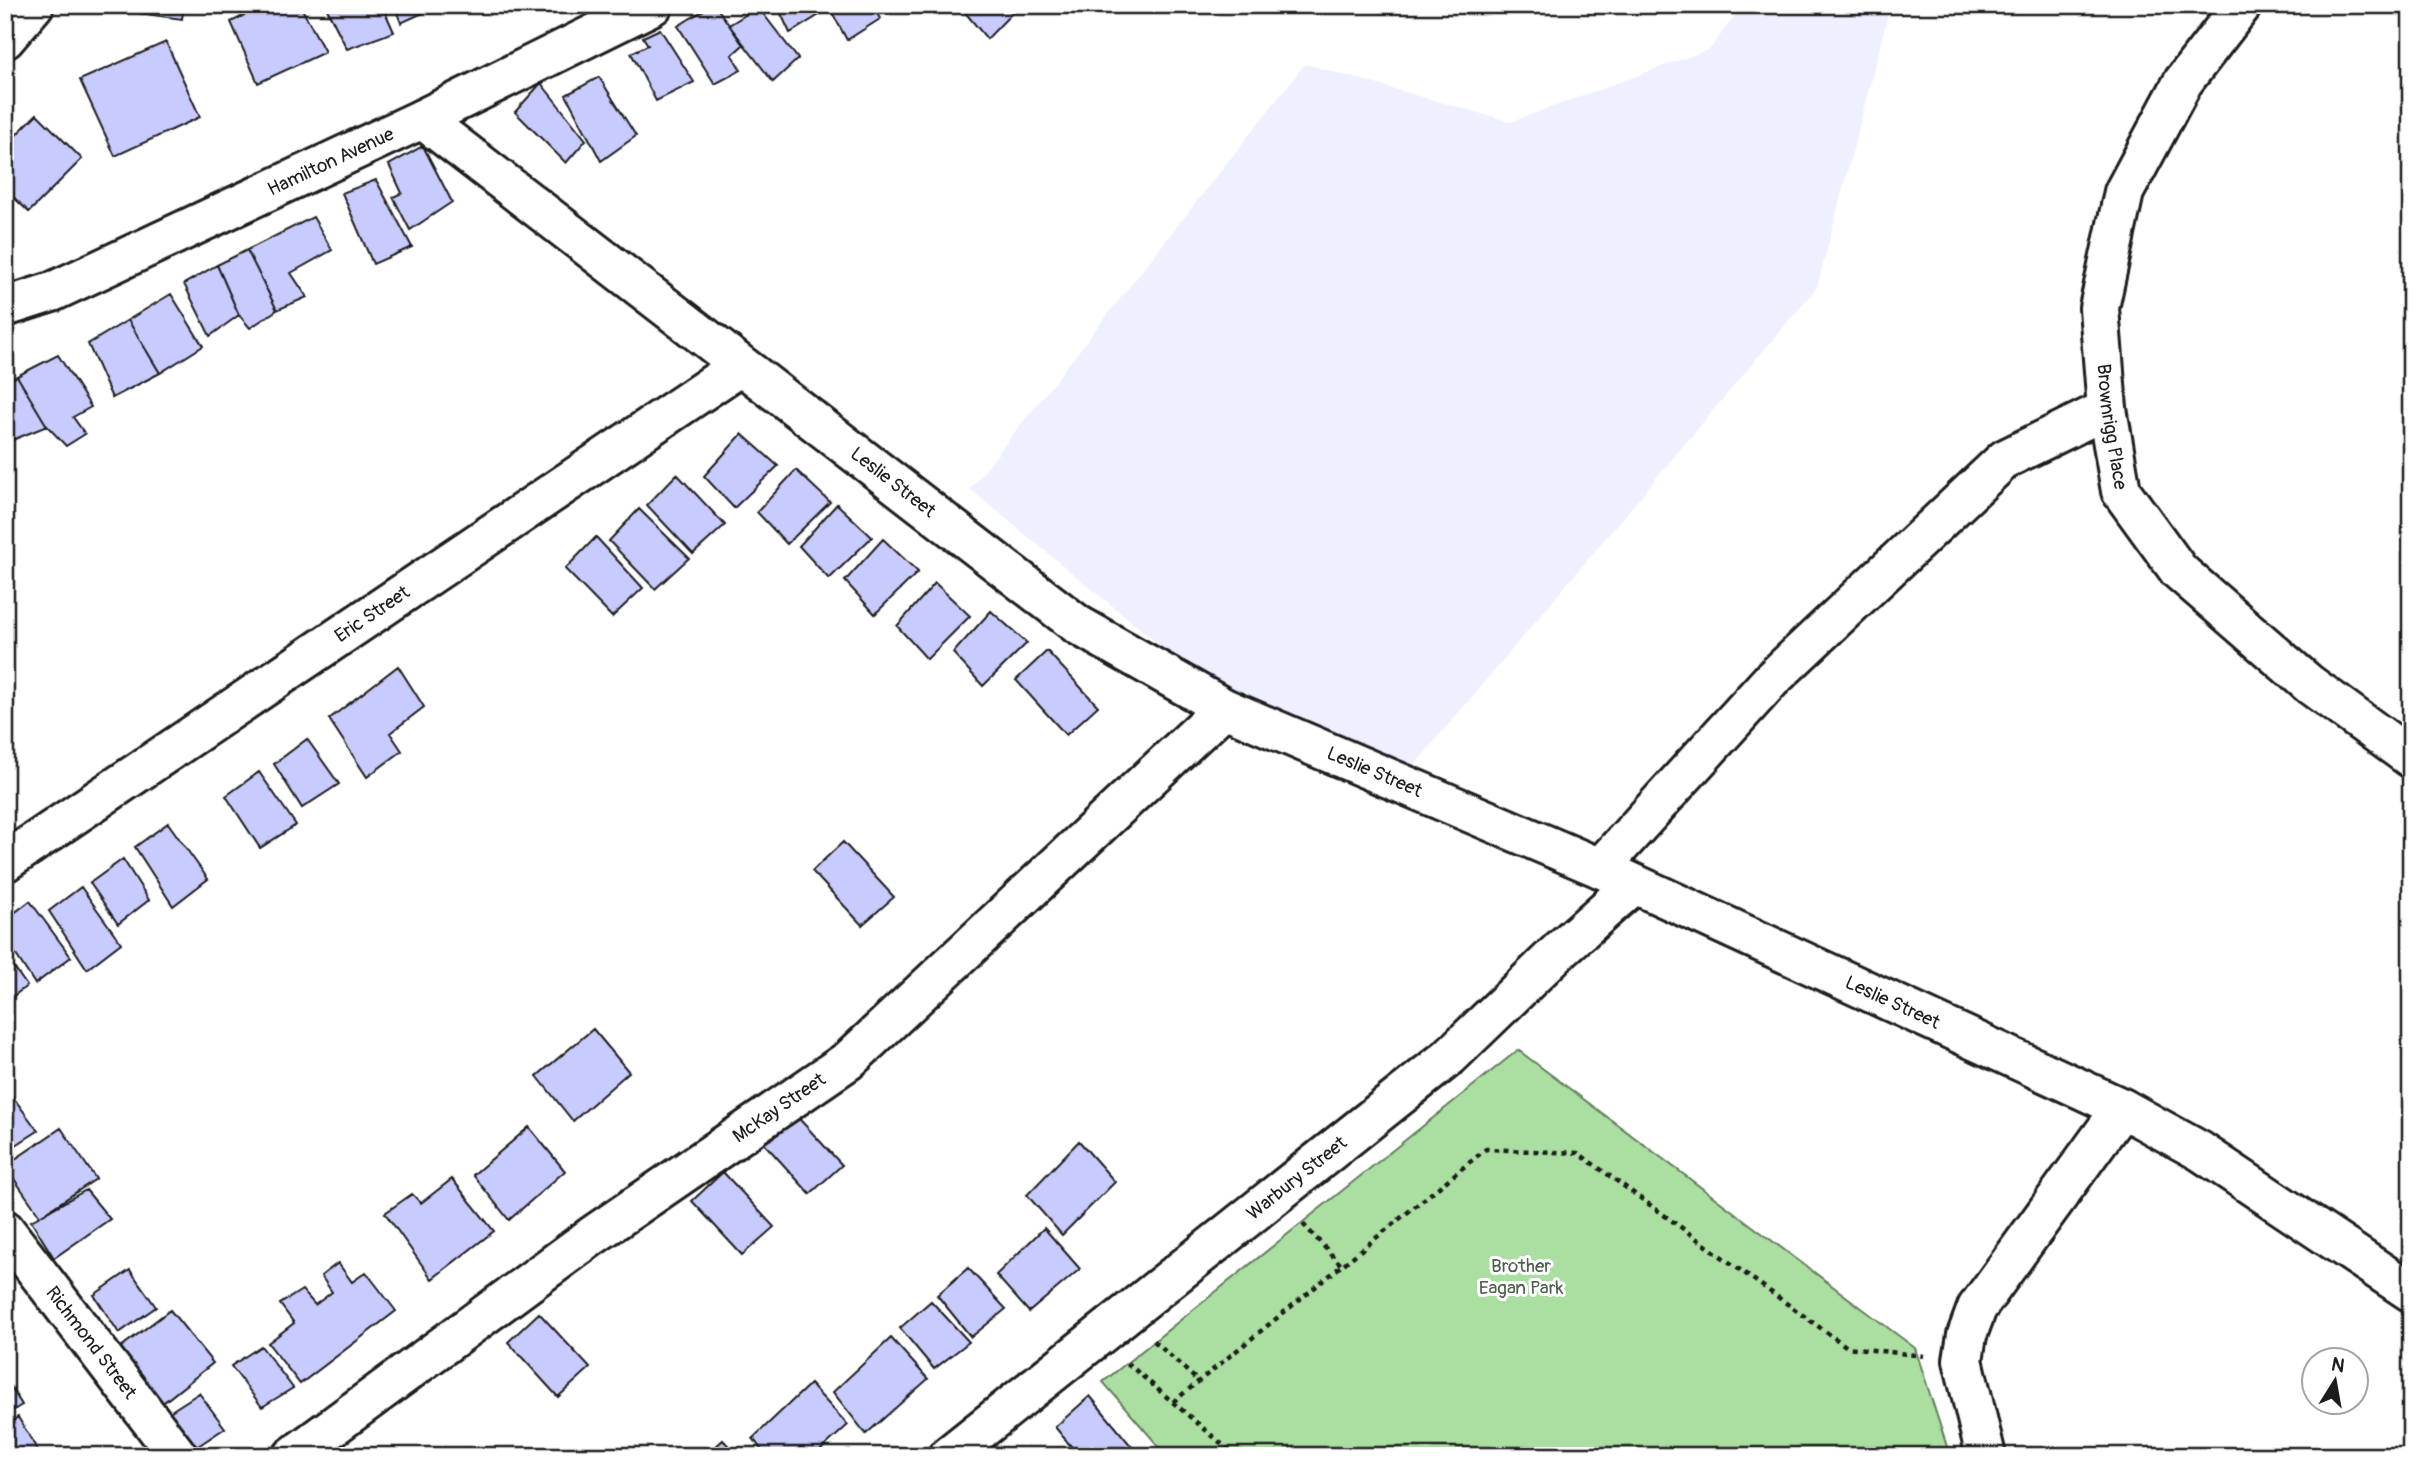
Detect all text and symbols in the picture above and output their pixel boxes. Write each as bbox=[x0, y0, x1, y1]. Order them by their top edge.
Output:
street label: Hamilton Avenue bbox=[264, 122, 398, 202]
street label: Brownrigg Place bbox=[2091, 363, 2133, 492]
street label: Leslie Street bbox=[846, 442, 941, 523]
street label: Eric Street bbox=[330, 580, 415, 648]
street label: Leslie Street bbox=[1323, 741, 1426, 803]
street label: Leslie Street bbox=[1841, 970, 1944, 1035]
street label: McKay Street bbox=[728, 1067, 831, 1148]
street label: Warbury Street bbox=[1242, 1131, 1352, 1225]
park label: Brother Eagan Park bbox=[1479, 1254, 1563, 1300]
street label: Richmond Street bbox=[41, 1282, 142, 1404]
north arrow bbox=[2300, 1346, 2370, 1416]
text: N bbox=[2329, 1352, 2347, 1378]

